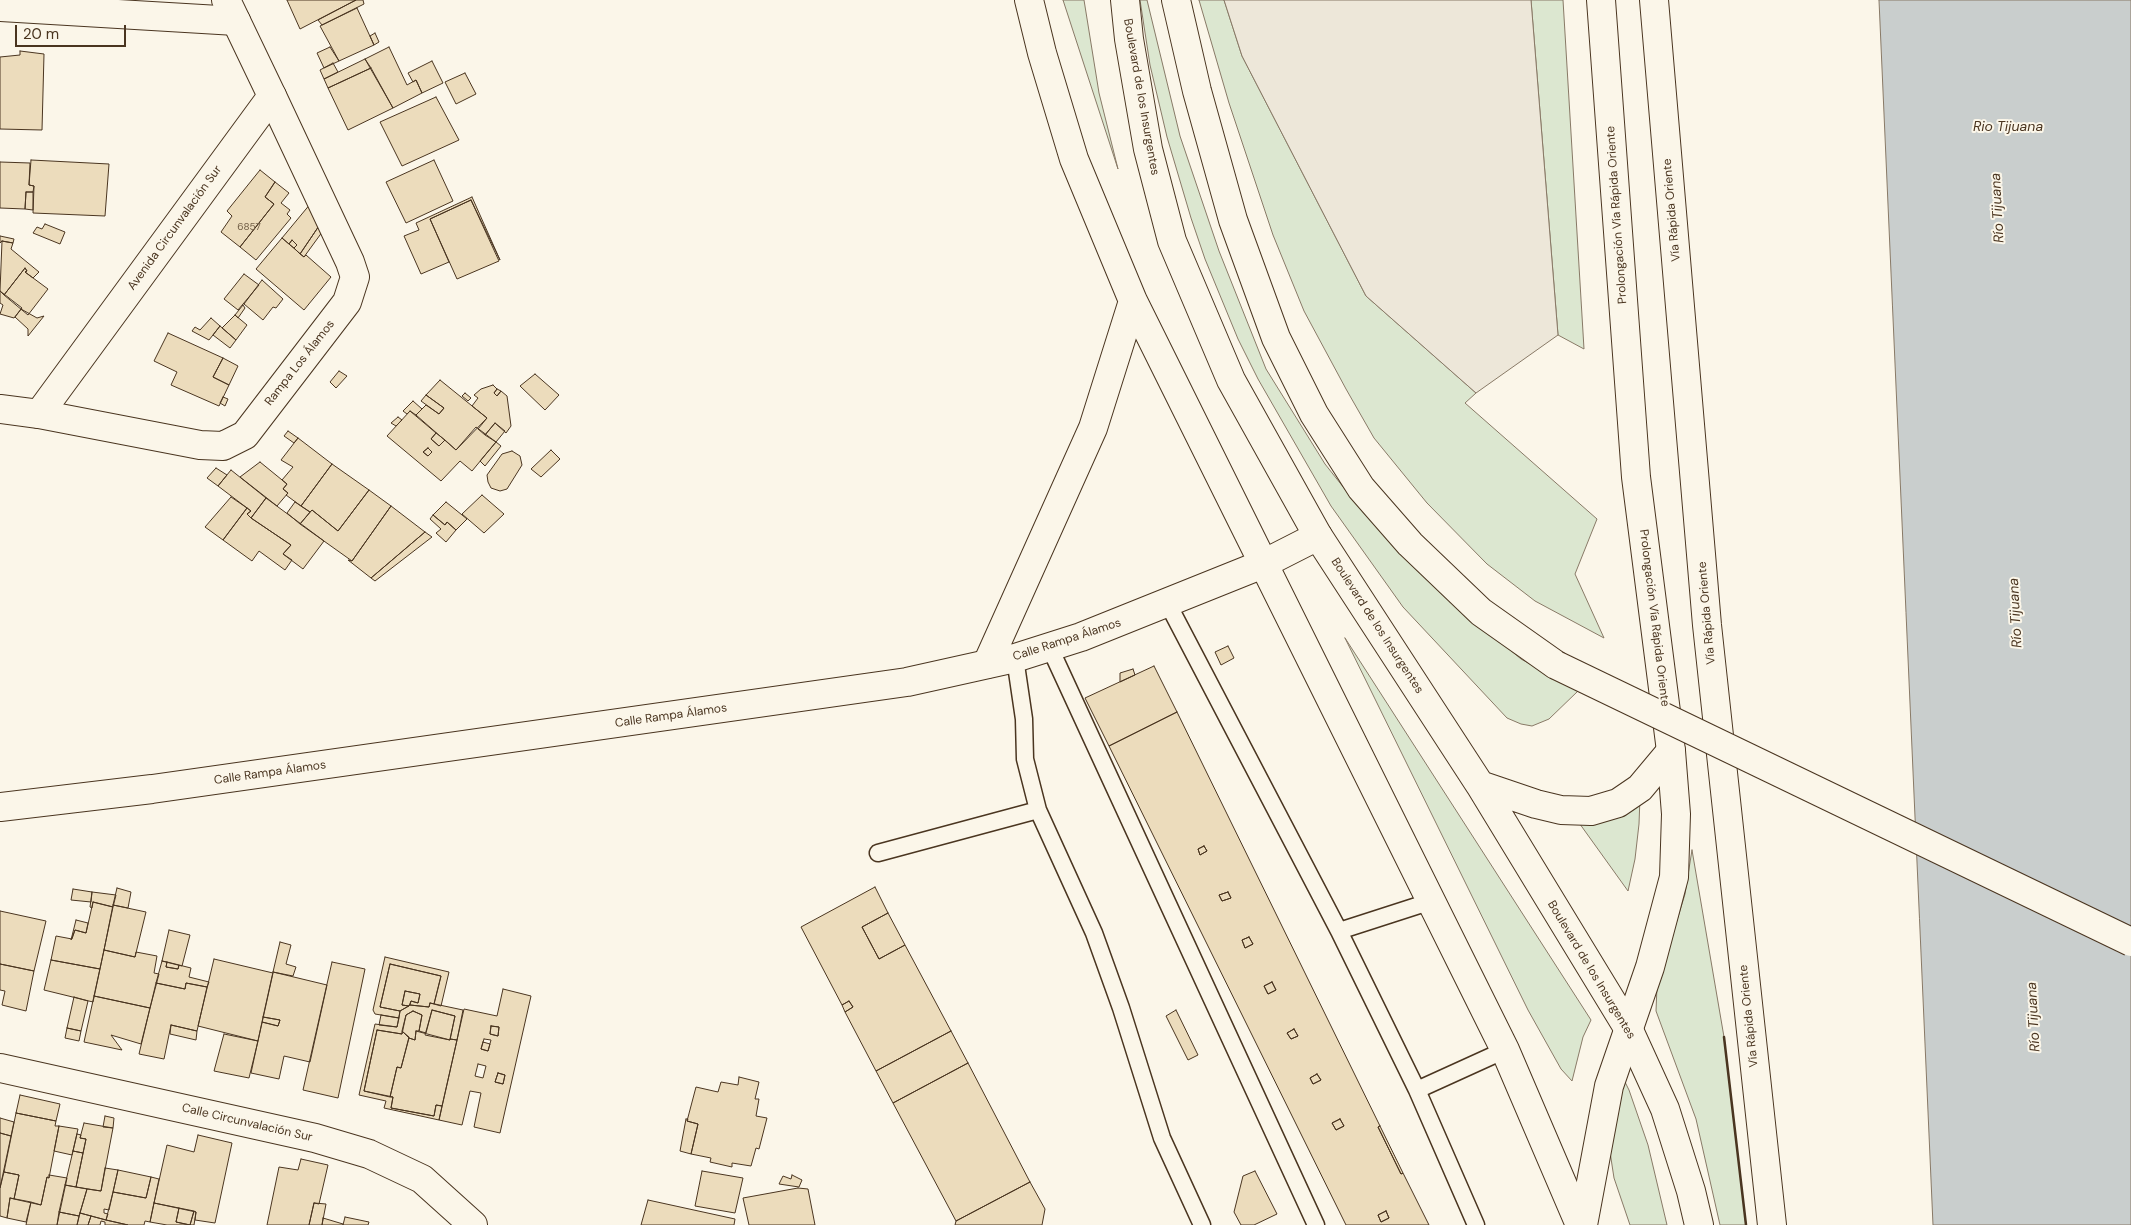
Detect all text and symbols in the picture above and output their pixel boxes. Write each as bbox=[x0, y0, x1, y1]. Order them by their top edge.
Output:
scale bar bbox=[18, 15, 129, 47]
street label: Boulevard de los Insurgentes bbox=[1120, 17, 1162, 177]
text: 20 m bbox=[23, 24, 59, 44]
water label: Rio Tijuana bbox=[1973, 119, 2043, 135]
street label: Prolongación Vía Rápida Oriente bbox=[1604, 126, 1630, 304]
street label: Vía Rápida Oriente bbox=[1660, 158, 1684, 262]
street label: Avenida Circunvalación Sur bbox=[125, 163, 225, 293]
water label: Río Tijuana bbox=[1988, 173, 2008, 243]
house number: 6857 bbox=[237, 221, 261, 233]
street label: Rampa Los Álamos bbox=[262, 317, 338, 409]
street label: Prolongación Vía Rápida Oriente bbox=[1636, 529, 1672, 707]
street label: Boulevard de los Insurgentes bbox=[1328, 555, 1426, 697]
street label: Vía Rápida Oriente bbox=[1695, 561, 1719, 665]
water label: Río Tijuana bbox=[2006, 578, 2026, 648]
street label: Calle Rampa Álamos bbox=[1011, 616, 1123, 664]
street label: Calle Rampa Álamos bbox=[614, 701, 728, 731]
street label: Calle Rampa Álamos bbox=[213, 758, 327, 788]
street label: Boulevard de los Insurgentes bbox=[1544, 898, 1638, 1042]
street label: Vía Rápida Oriente bbox=[1736, 964, 1762, 1068]
water label: Río Tijuana bbox=[2024, 982, 2044, 1052]
street label: Calle Circunvalación Sur bbox=[180, 1101, 314, 1145]

